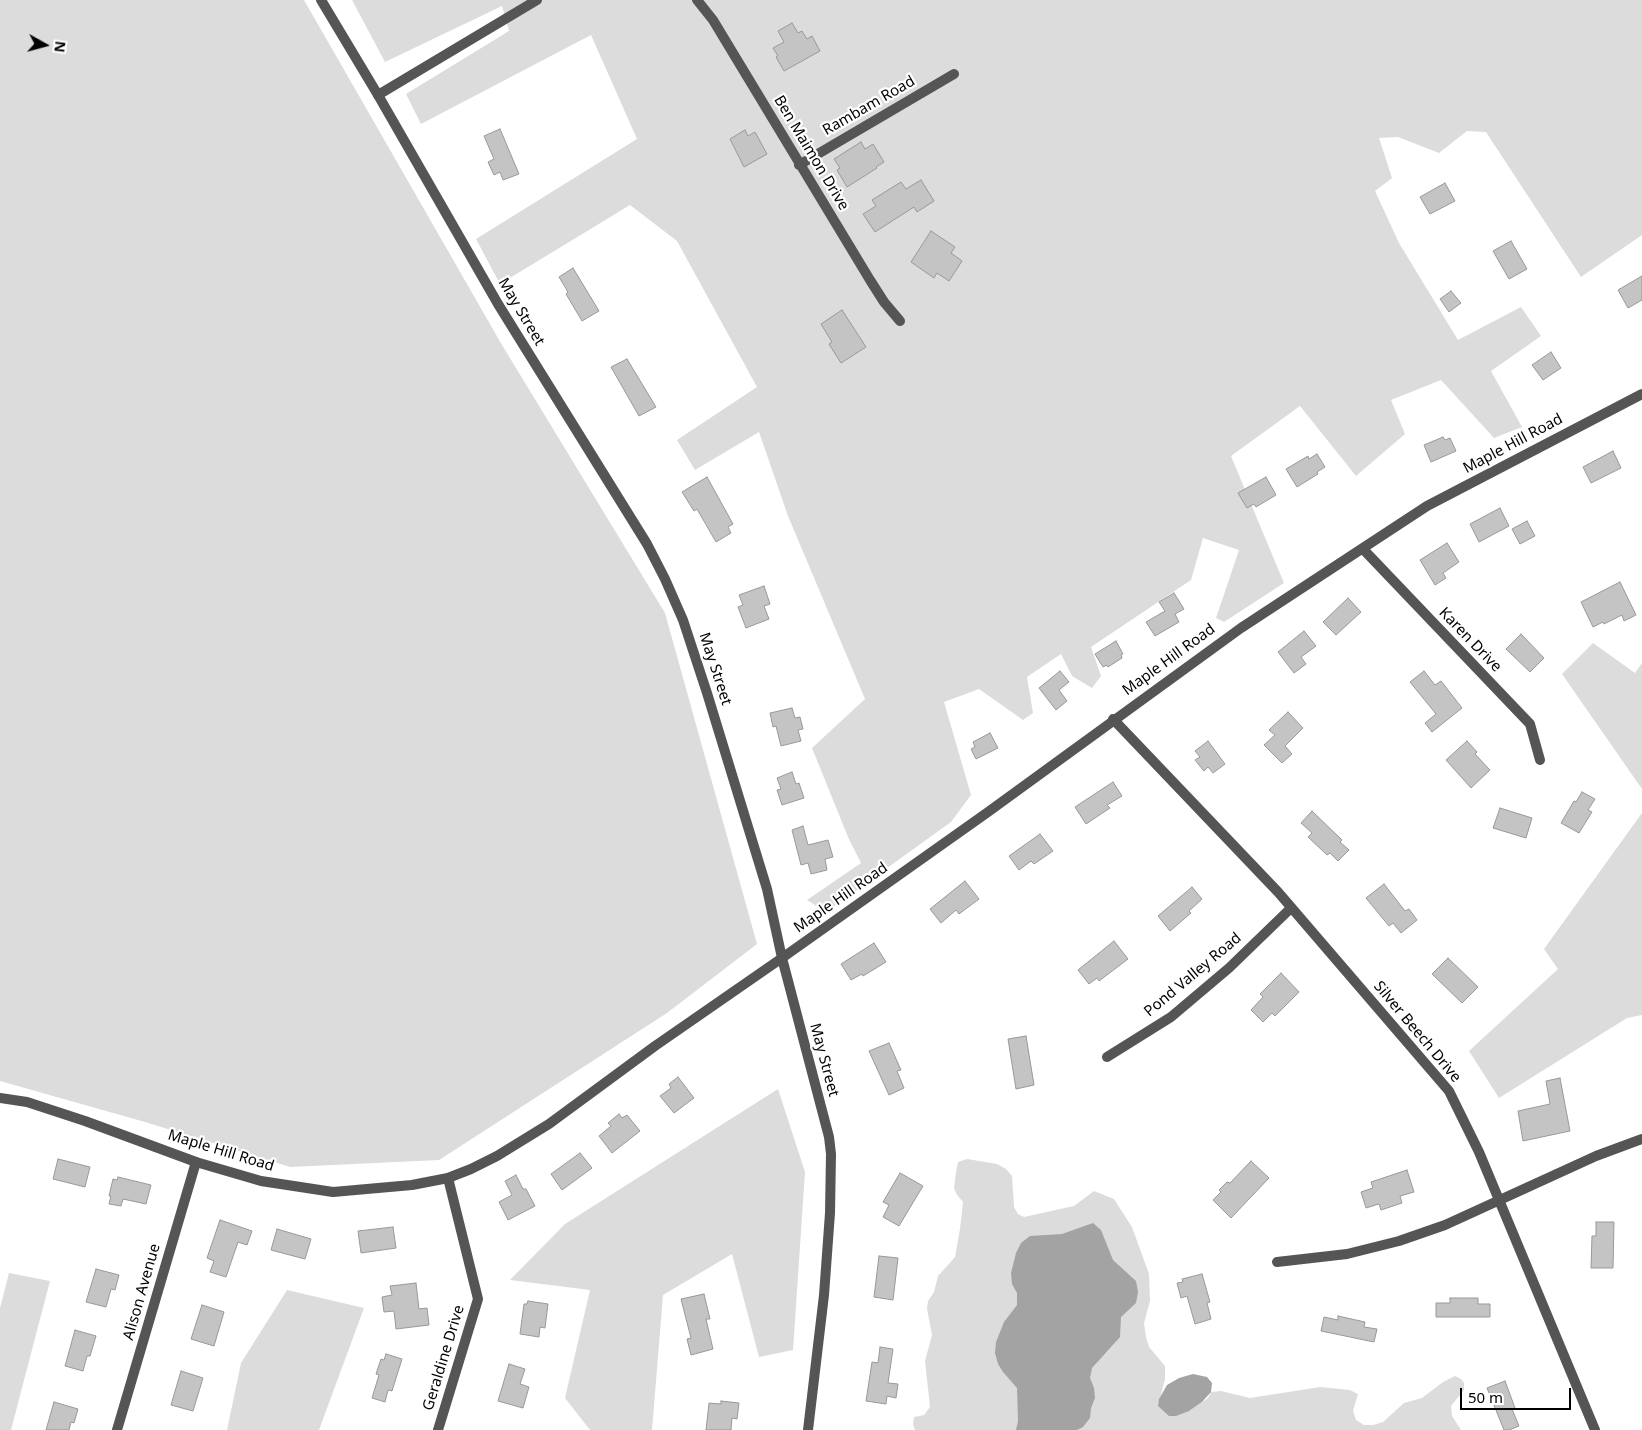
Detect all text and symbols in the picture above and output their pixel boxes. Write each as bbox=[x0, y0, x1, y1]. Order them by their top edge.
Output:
north arrow bbox=[20, 20, 70, 70]
text: N bbox=[50, 40, 71, 54]
street label: Rambam Road bbox=[820, 72, 918, 140]
street label: Ben Maimon Drive bbox=[770, 92, 852, 214]
street label: May Street bbox=[494, 275, 548, 349]
street label: Maple Hill Road bbox=[1460, 410, 1566, 478]
street label: Karen Drive bbox=[1435, 604, 1505, 676]
street label: Maple Hill Road bbox=[1119, 620, 1219, 700]
street label: May Street bbox=[695, 630, 735, 708]
street label: Maple Hill Road bbox=[791, 859, 891, 937]
street label: Pond Valley Road bbox=[1141, 929, 1245, 1021]
street label: Silver Beech Drive bbox=[1370, 978, 1464, 1086]
street label: May Street bbox=[806, 1021, 842, 1099]
street label: Maple Hill Road bbox=[166, 1126, 276, 1176]
street label: Alison Avenue bbox=[120, 1242, 164, 1342]
street label: Geraldine Drive bbox=[419, 1303, 469, 1413]
scale bar bbox=[1462, 1378, 1573, 1410]
text: 50 m bbox=[1468, 1387, 1503, 1407]

